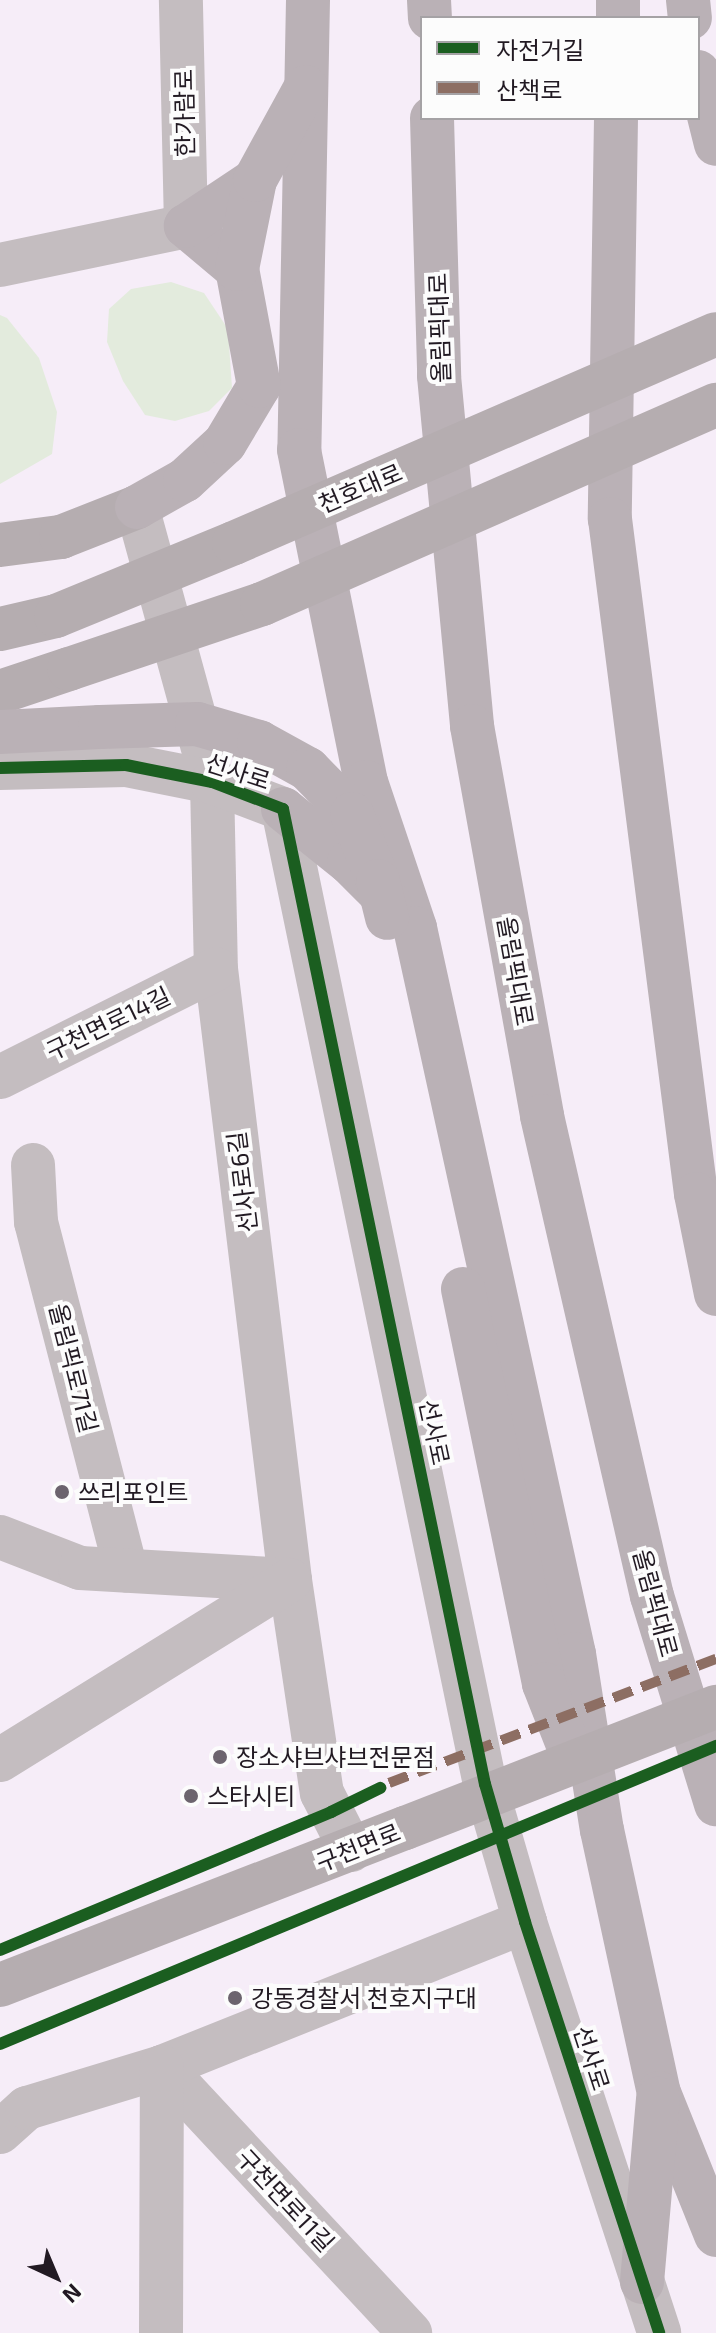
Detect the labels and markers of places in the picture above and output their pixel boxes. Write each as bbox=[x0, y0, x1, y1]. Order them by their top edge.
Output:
place label: 쓰리포인트 bbox=[78, 1478, 188, 1506]
marker: 쓰리포인트 bbox=[53, 1483, 71, 1501]
place label: 장소샤브샤브전문점 bbox=[236, 1743, 435, 1771]
marker: 장소샤브샤브전문점 bbox=[211, 1748, 229, 1766]
place label: 스타시티 bbox=[207, 1782, 295, 1810]
marker: 스타시티 bbox=[182, 1787, 200, 1805]
place label: 강동경찰서 천호지구대 bbox=[251, 1984, 477, 2012]
marker: 강동경찰서 천호지구대 bbox=[226, 1989, 244, 2007]

